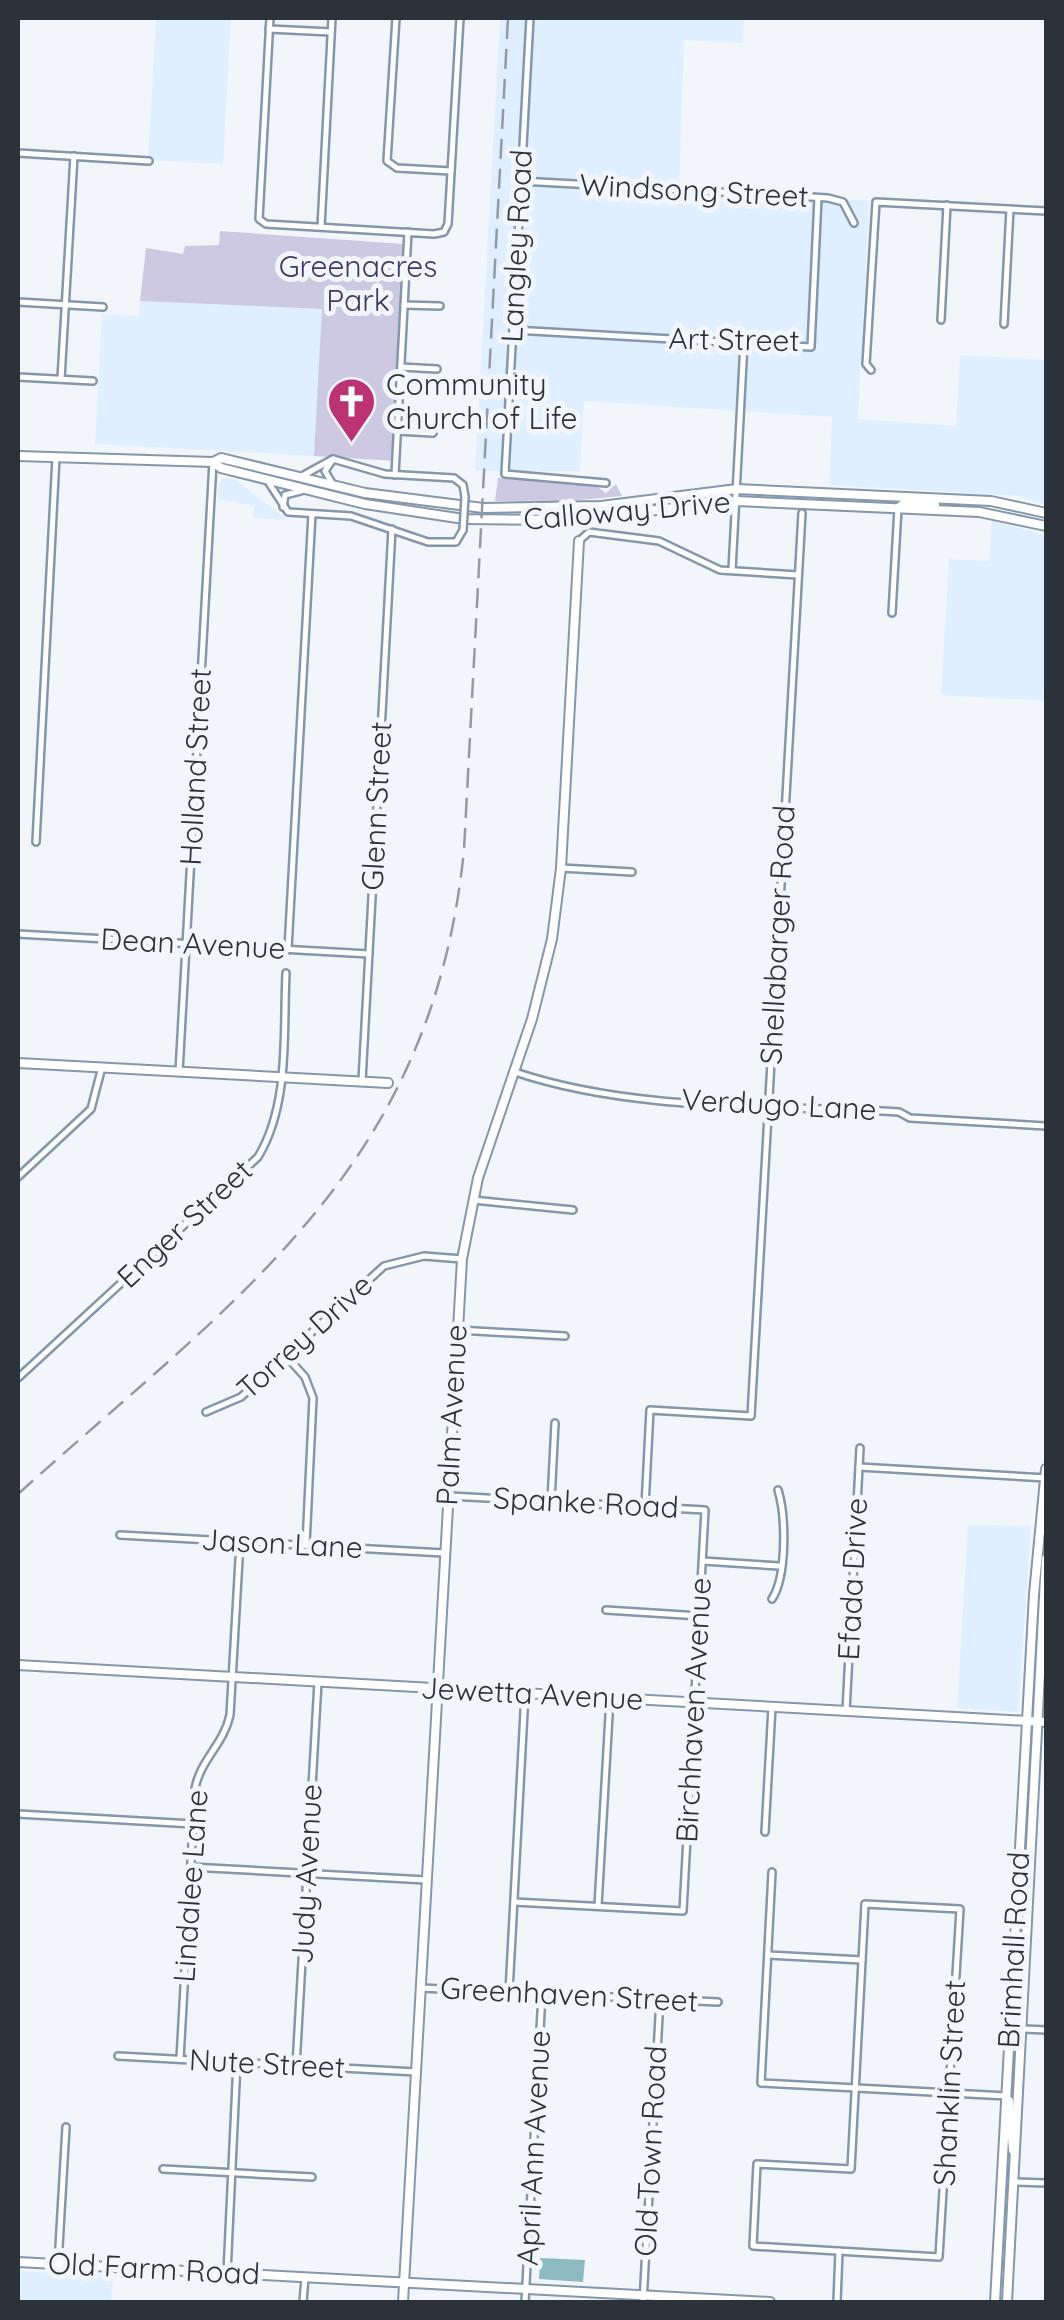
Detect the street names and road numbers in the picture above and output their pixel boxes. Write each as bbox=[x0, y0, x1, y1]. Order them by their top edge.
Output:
street label: Langley Road bbox=[492, 148, 540, 343]
street label: Windsong Street bbox=[579, 165, 810, 215]
street label: Art Street bbox=[668, 319, 800, 359]
street label: Calloway Drive bbox=[522, 482, 732, 538]
street label: Holland Street bbox=[171, 667, 219, 867]
street label: Glenn Street bbox=[353, 720, 399, 891]
street label: Shellabarger Road bbox=[751, 804, 803, 1066]
street label: Dean Avenue bbox=[100, 919, 287, 967]
street label: Verdugo Lane bbox=[680, 1080, 878, 1128]
street label: Enger Street bbox=[109, 1151, 260, 1296]
street label: Torrey Drive bbox=[229, 1265, 380, 1407]
street label: Palm Avenue bbox=[427, 1324, 475, 1506]
street label: Spanke Road bbox=[492, 1478, 680, 1526]
street label: Efada Drive bbox=[829, 1497, 875, 1661]
street label: Jason Lane bbox=[200, 1520, 364, 1566]
street label: Birchhaven Avenue bbox=[667, 1577, 719, 1843]
street label: Jewetta Avenue bbox=[420, 1668, 644, 1718]
street label: Judy Avenue bbox=[282, 1783, 330, 1965]
street label: Lindalee Lane bbox=[164, 1788, 216, 1984]
street label: Brimhall Road bbox=[989, 1851, 1037, 2049]
street label: Greenhaven Street bbox=[439, 1968, 699, 2020]
street label: Shanklin Street bbox=[925, 1979, 973, 2187]
street label: April Ann Avenue bbox=[508, 2029, 558, 2267]
street label: Nute Street bbox=[188, 2040, 346, 2086]
street label: Old Town Road bbox=[626, 2045, 675, 2257]
street label: Old Farm Road bbox=[47, 2243, 261, 2293]

